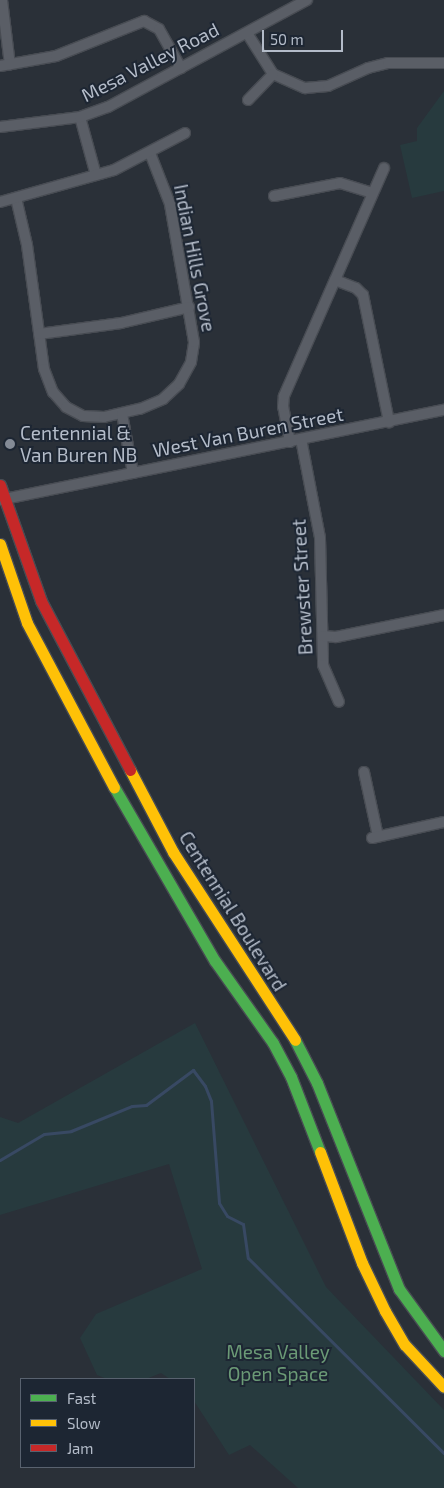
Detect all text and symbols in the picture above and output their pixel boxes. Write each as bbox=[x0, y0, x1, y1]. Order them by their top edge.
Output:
street label: Mesa Valley Road bbox=[77, 17, 223, 107]
scale bar bbox=[264, 20, 345, 52]
text: 50 m bbox=[270, 30, 304, 48]
street label: Indian Hills Grove bbox=[169, 182, 221, 334]
street label: West Van Buren Street bbox=[151, 402, 345, 462]
place label: Centennial & Van Buren NB bbox=[20, 422, 137, 466]
marker: Centennial & Van Buren NB bbox=[4, 438, 16, 450]
street label: Brewster Street bbox=[287, 518, 317, 656]
street label: Centennial Boulevard bbox=[174, 827, 292, 995]
park label: Mesa Valley Open Space bbox=[226, 1341, 330, 1385]
legend bbox=[20, 1378, 195, 1468]
text: Fast bbox=[67, 1389, 96, 1407]
text: Slow bbox=[67, 1414, 101, 1432]
text: Jam bbox=[67, 1439, 93, 1457]

